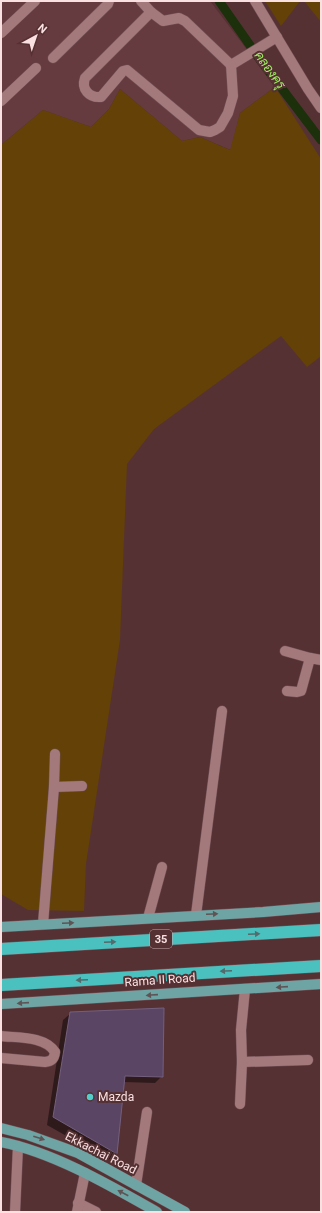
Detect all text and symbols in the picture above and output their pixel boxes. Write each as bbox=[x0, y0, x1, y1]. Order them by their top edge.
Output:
north arrow bbox=[16, 16, 56, 56]
text: N bbox=[35, 21, 49, 36]
water label: คลองครุ bbox=[250, 48, 289, 94]
one-way arrow bbox=[206, 911, 219, 917]
one-way arrow bbox=[62, 919, 74, 926]
road number: 35 bbox=[150, 930, 172, 948]
one-way arrow bbox=[248, 930, 260, 937]
one-way arrow bbox=[104, 939, 116, 946]
one-way arrow bbox=[220, 968, 232, 975]
street label: Rama II Road bbox=[124, 971, 196, 989]
one-way arrow bbox=[76, 976, 88, 983]
one-way arrow bbox=[276, 983, 288, 990]
one-way arrow bbox=[146, 991, 158, 998]
one-way arrow bbox=[17, 999, 29, 1006]
place label: Mazda bbox=[98, 1090, 134, 1104]
marker: Mazda bbox=[85, 1092, 95, 1102]
street label: Ekkachai Road bbox=[63, 1129, 139, 1177]
one-way arrow bbox=[33, 1135, 45, 1141]
one-way arrow bbox=[117, 1190, 129, 1196]

